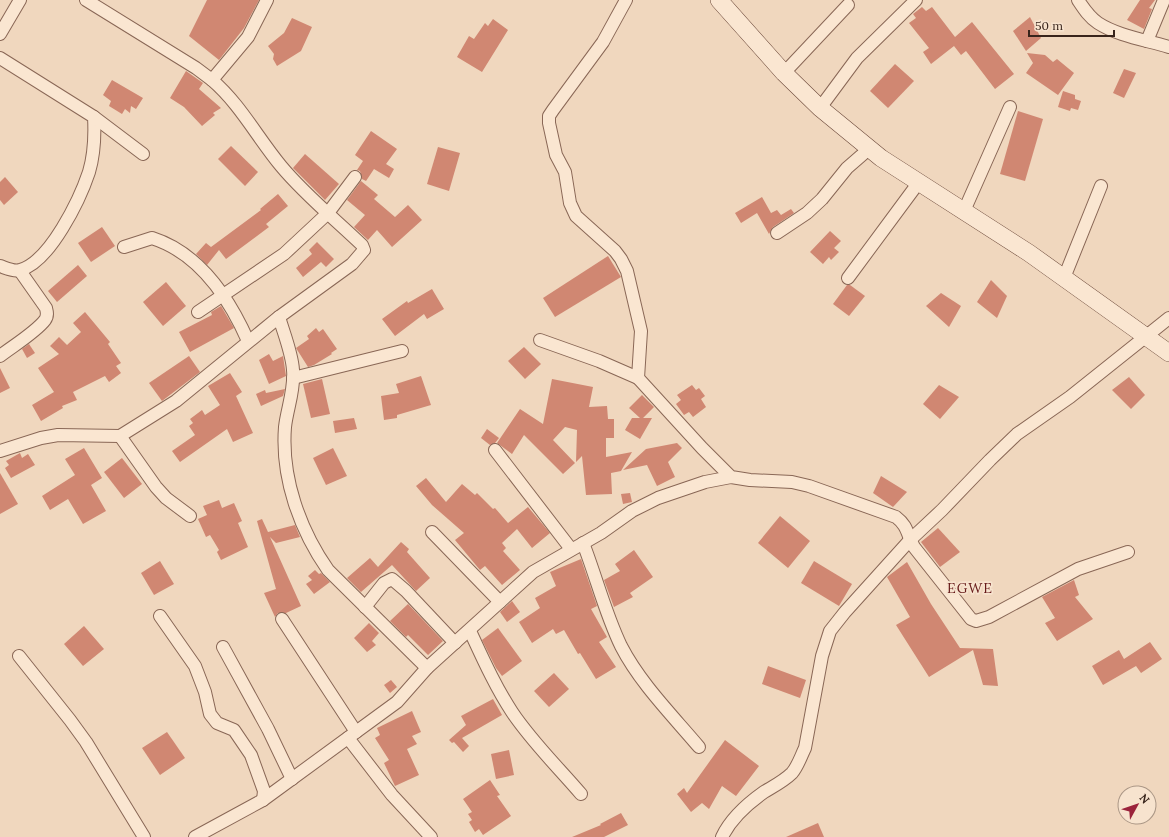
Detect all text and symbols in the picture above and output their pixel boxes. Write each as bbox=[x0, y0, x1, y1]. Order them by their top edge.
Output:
scale bar bbox=[1029, 12, 1114, 38]
text: 50 m bbox=[1035, 18, 1063, 33]
district label: EGWE bbox=[947, 579, 993, 597]
north arrow bbox=[1117, 785, 1157, 825]
text: N bbox=[1137, 791, 1153, 807]

